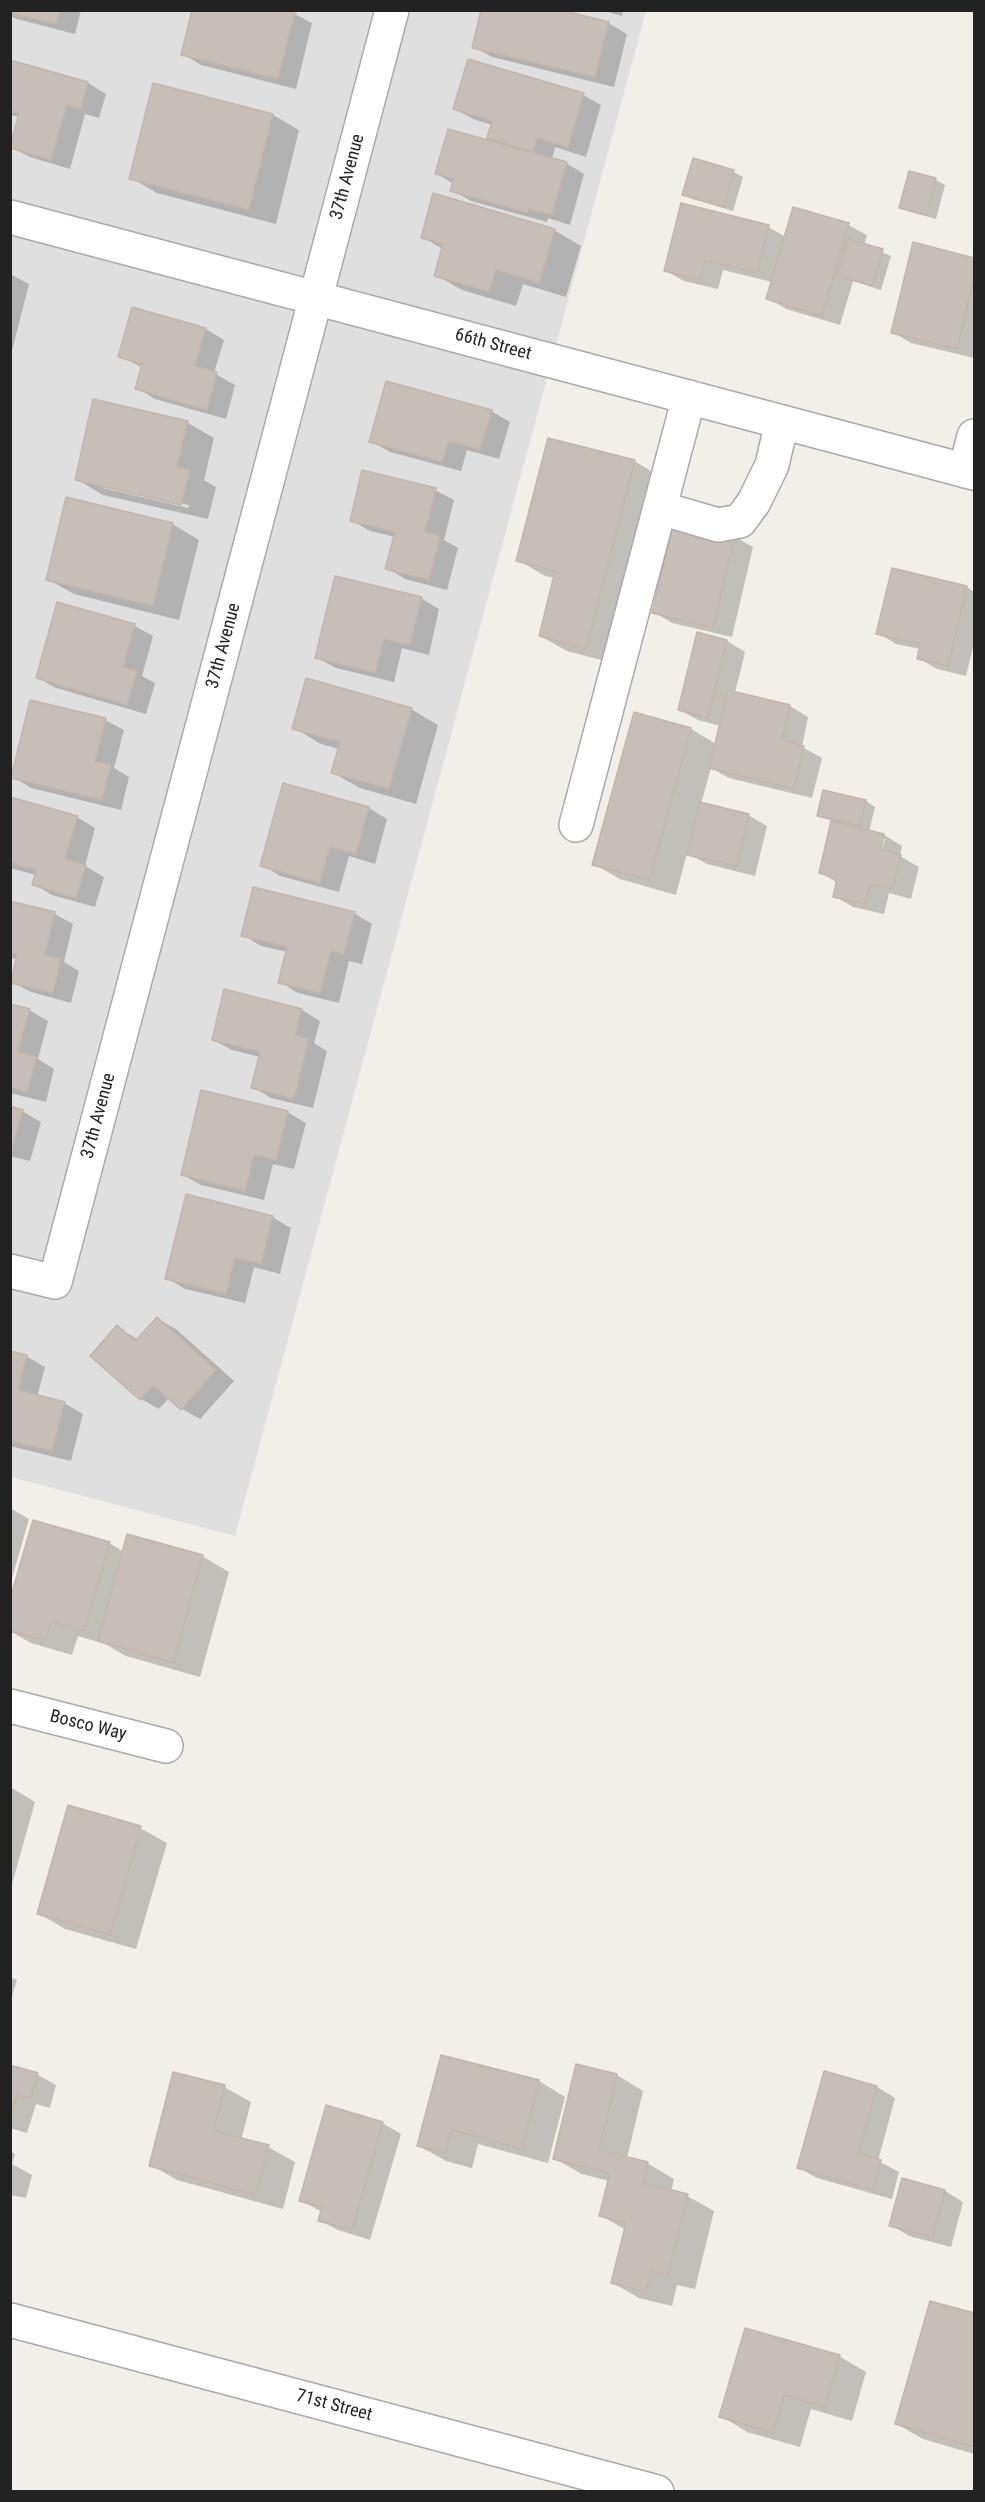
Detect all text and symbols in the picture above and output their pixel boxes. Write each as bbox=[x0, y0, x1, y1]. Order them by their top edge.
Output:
street label: 37th Avenue bbox=[326, 132, 370, 222]
street label: 66th Street bbox=[452, 324, 534, 366]
street label: 37th Avenue bbox=[202, 601, 246, 691]
street label: 37th Avenue bbox=[77, 1071, 121, 1161]
street label: Bosco Way bbox=[48, 1706, 128, 1746]
street label: 71st Street bbox=[294, 2386, 374, 2426]

